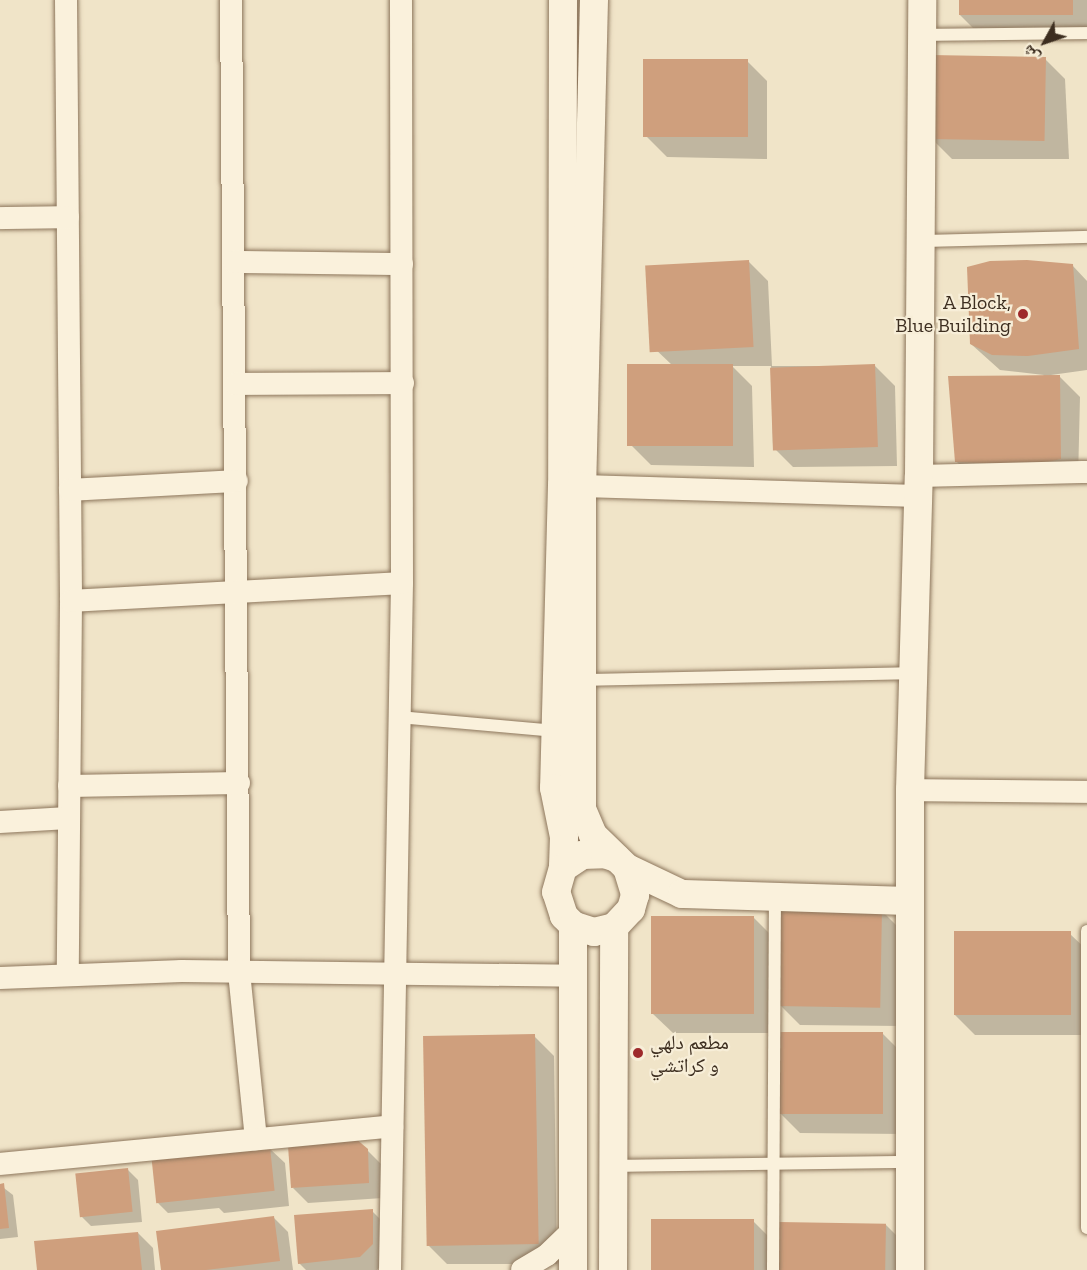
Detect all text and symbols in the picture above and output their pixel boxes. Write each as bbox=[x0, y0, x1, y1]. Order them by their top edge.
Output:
north arrow bbox=[1015, 12, 1075, 72]
text: ش bbox=[1018, 41, 1044, 67]
place label: A Block, Blue Building bbox=[895, 290, 1011, 337]
marker: A Block, Blue Building bbox=[1016, 307, 1030, 321]
place label: مطعم دلهي و كراتشي bbox=[650, 1030, 729, 1077]
marker: مطعم دلهي و كراتشي bbox=[631, 1046, 645, 1060]

